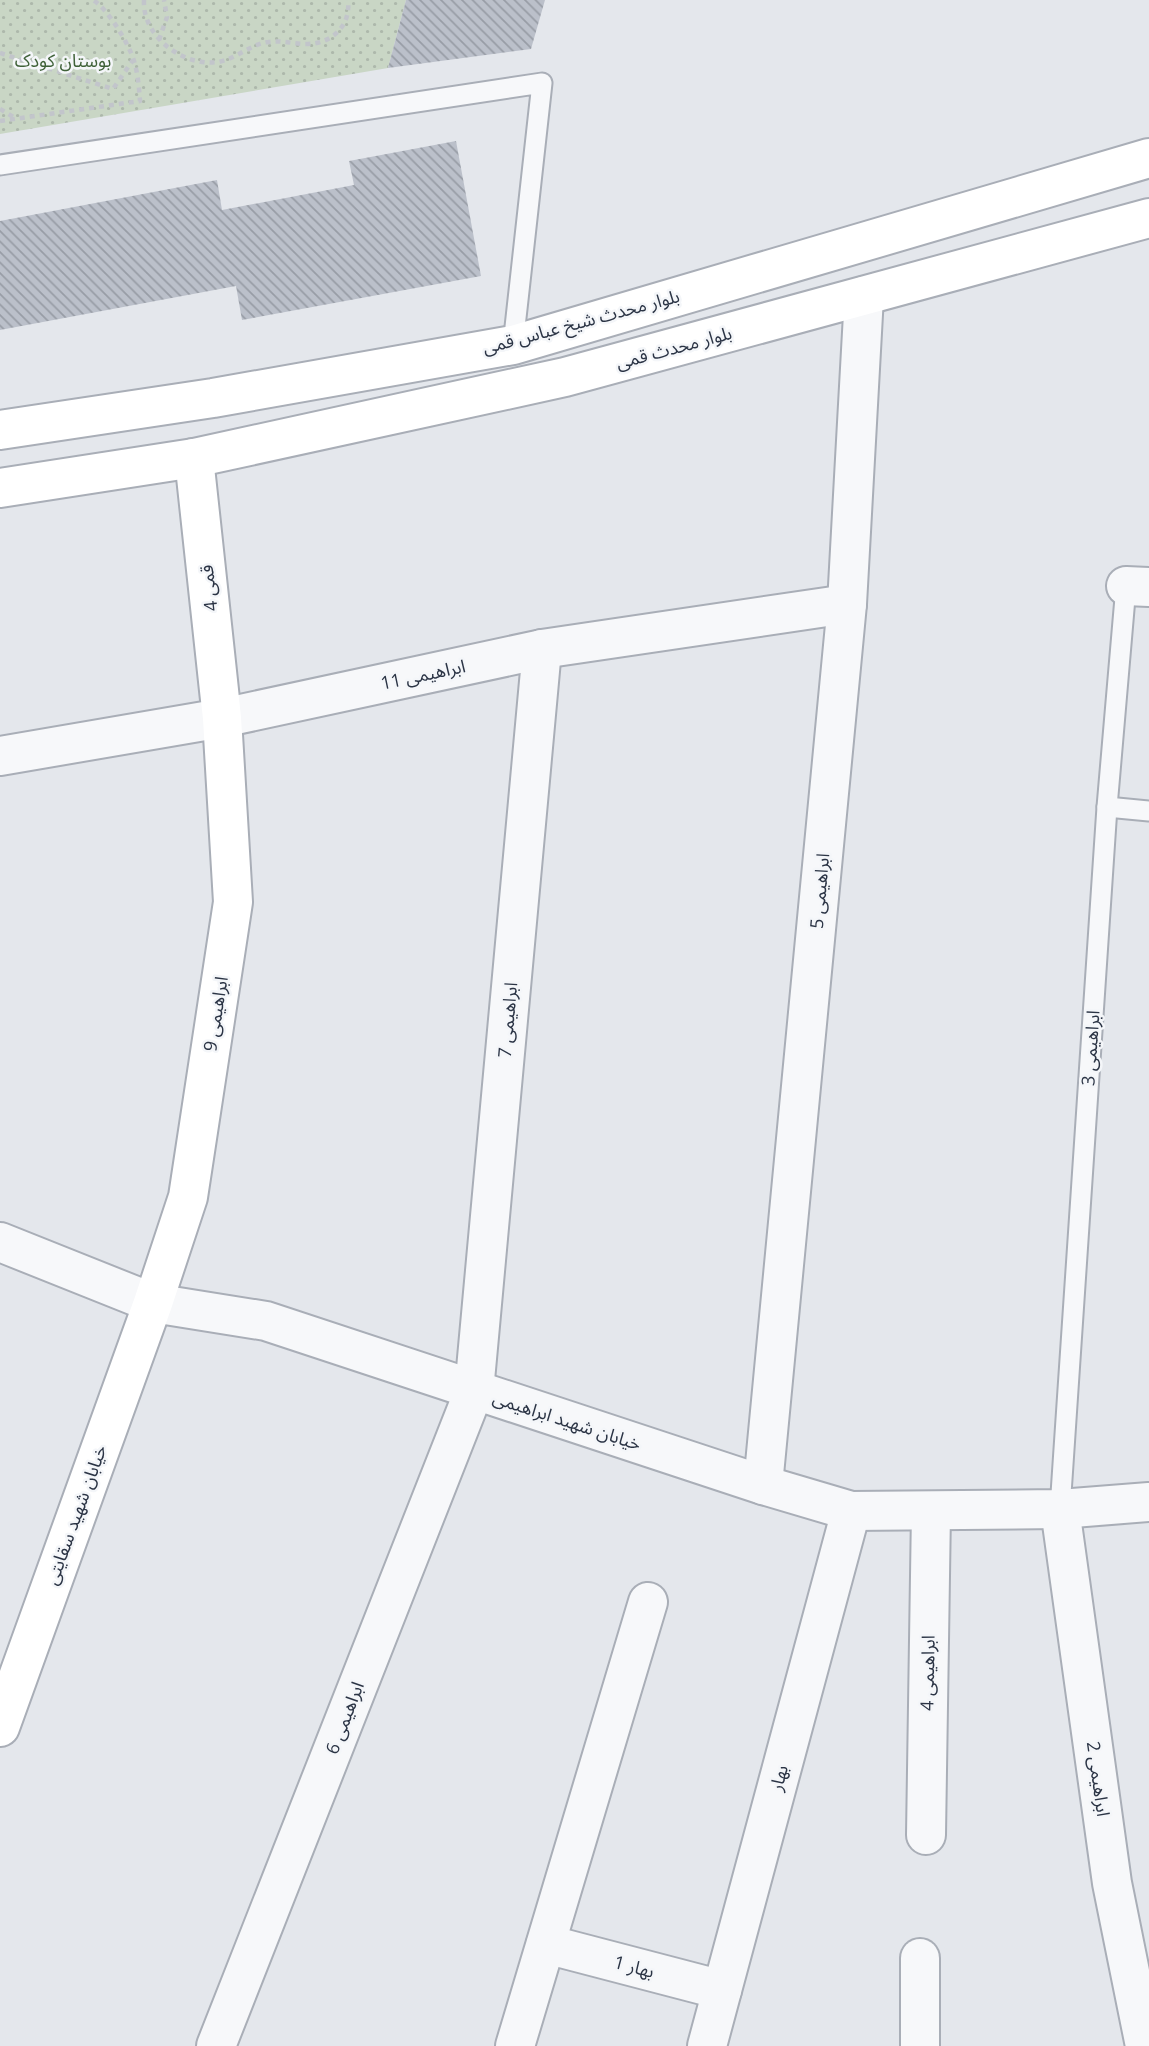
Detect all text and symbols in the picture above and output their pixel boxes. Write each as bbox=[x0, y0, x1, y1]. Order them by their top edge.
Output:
park label: بوستان کودک bbox=[15, 48, 111, 72]
street label: بلوار محدث شیخ عباس قمی bbox=[480, 283, 682, 361]
street label: بلوار محدث قمی bbox=[613, 320, 734, 374]
street label: قمی 4 bbox=[194, 564, 222, 613]
street label: ابراهیمی 11 bbox=[378, 653, 467, 695]
street label: ابراهیمی 5 bbox=[804, 852, 834, 930]
street label: ابراهیمی 9 bbox=[197, 975, 233, 1053]
street label: ابراهیمی 7 bbox=[492, 981, 522, 1059]
street label: ابراهیمی 3 bbox=[1075, 1009, 1105, 1087]
street label: خیابان شهید ابراهیمی bbox=[490, 1385, 645, 1455]
street label: خیابان شهید سقایتی bbox=[39, 1441, 112, 1588]
street label: ابراهیمی 4 bbox=[914, 1635, 940, 1711]
street label: ابراهیمی 6 bbox=[319, 1678, 369, 1757]
street label: ابراهیمی 2 bbox=[1082, 1740, 1116, 1818]
street label: بهار bbox=[763, 1762, 793, 1794]
street label: بهار 1 bbox=[611, 1949, 657, 1983]

